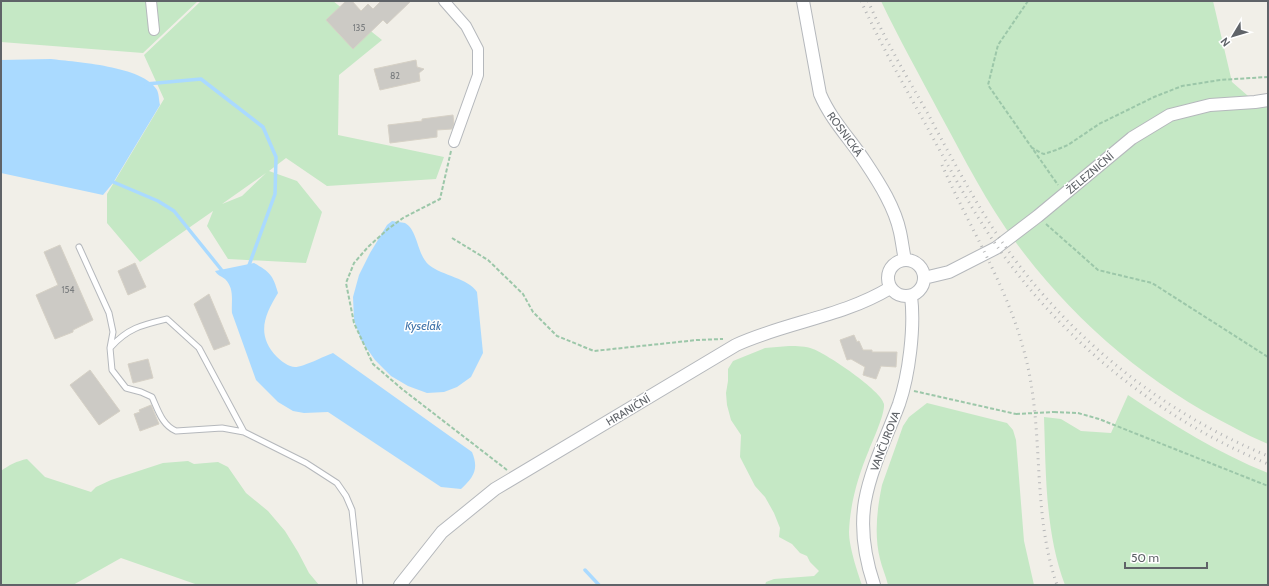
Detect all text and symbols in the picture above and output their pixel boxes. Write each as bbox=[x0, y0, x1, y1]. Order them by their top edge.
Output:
north arrow bbox=[1213, 16, 1253, 56]
house number: 135 bbox=[353, 22, 365, 33]
text: N bbox=[1217, 35, 1233, 50]
house number: 82 bbox=[390, 70, 400, 81]
street label: ROSNICKÁ bbox=[824, 109, 866, 159]
street label: ŽELEZNIČNÍ bbox=[1063, 149, 1117, 197]
house number: 154 bbox=[61, 284, 75, 295]
water label: Kyselák bbox=[405, 318, 442, 333]
street label: HRANIČNÍ bbox=[603, 391, 653, 429]
street label: VANČUROVA bbox=[867, 409, 903, 473]
scale bar bbox=[1125, 544, 1207, 570]
text: 50 m bbox=[1131, 550, 1159, 565]

